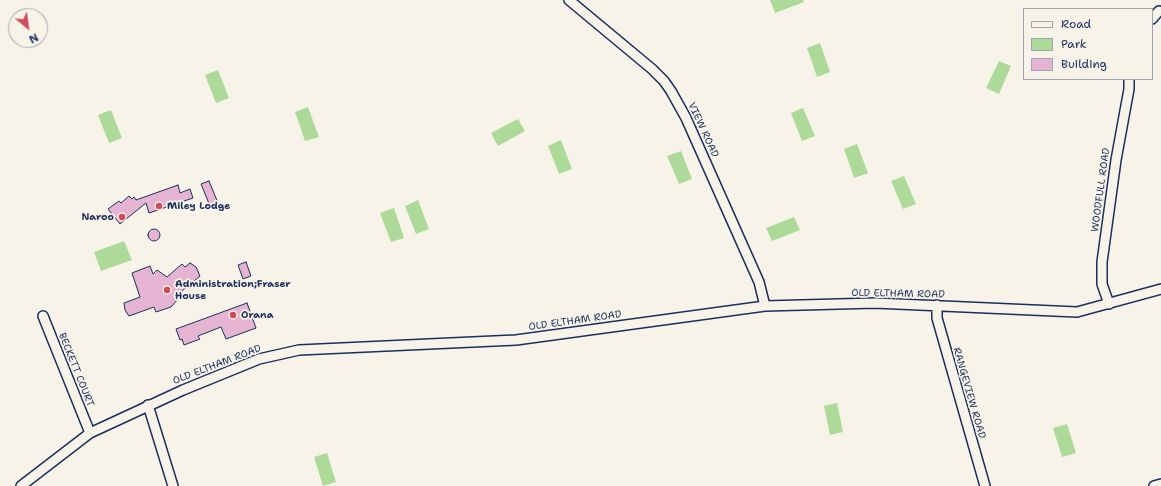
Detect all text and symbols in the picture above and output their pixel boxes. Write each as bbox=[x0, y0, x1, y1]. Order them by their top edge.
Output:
north arrow bbox=[8, 8, 48, 48]
legend bbox=[1023, 8, 1153, 80]
text: Road bbox=[1061, 16, 1091, 32]
text: N bbox=[26, 29, 41, 47]
text: Park bbox=[1061, 36, 1087, 52]
text: Building bbox=[1061, 56, 1107, 72]
street label: VIEW ROAD bbox=[685, 101, 721, 159]
street label: WOODFULL ROAD bbox=[1089, 147, 1113, 233]
place label: Miley Lodge bbox=[167, 200, 230, 212]
marker: Miley Lodge bbox=[154, 201, 164, 211]
place label: Naroo bbox=[81, 211, 114, 223]
marker: Naroo bbox=[117, 212, 127, 222]
place label: Administration;Fraser House bbox=[175, 278, 291, 302]
marker: Administration;Fraser House bbox=[162, 285, 172, 295]
street label: OLD ELTHAM ROAD bbox=[851, 287, 945, 301]
place label: Orana bbox=[241, 309, 274, 321]
street label: OLD ELTHAM ROAD bbox=[528, 309, 622, 333]
marker: Orana bbox=[228, 310, 238, 320]
street label: BECKETT COURT bbox=[56, 331, 96, 409]
street label: OLD ELTHAM ROAD bbox=[171, 343, 263, 387]
street label: RANGEVIEW ROAD bbox=[950, 346, 988, 440]

